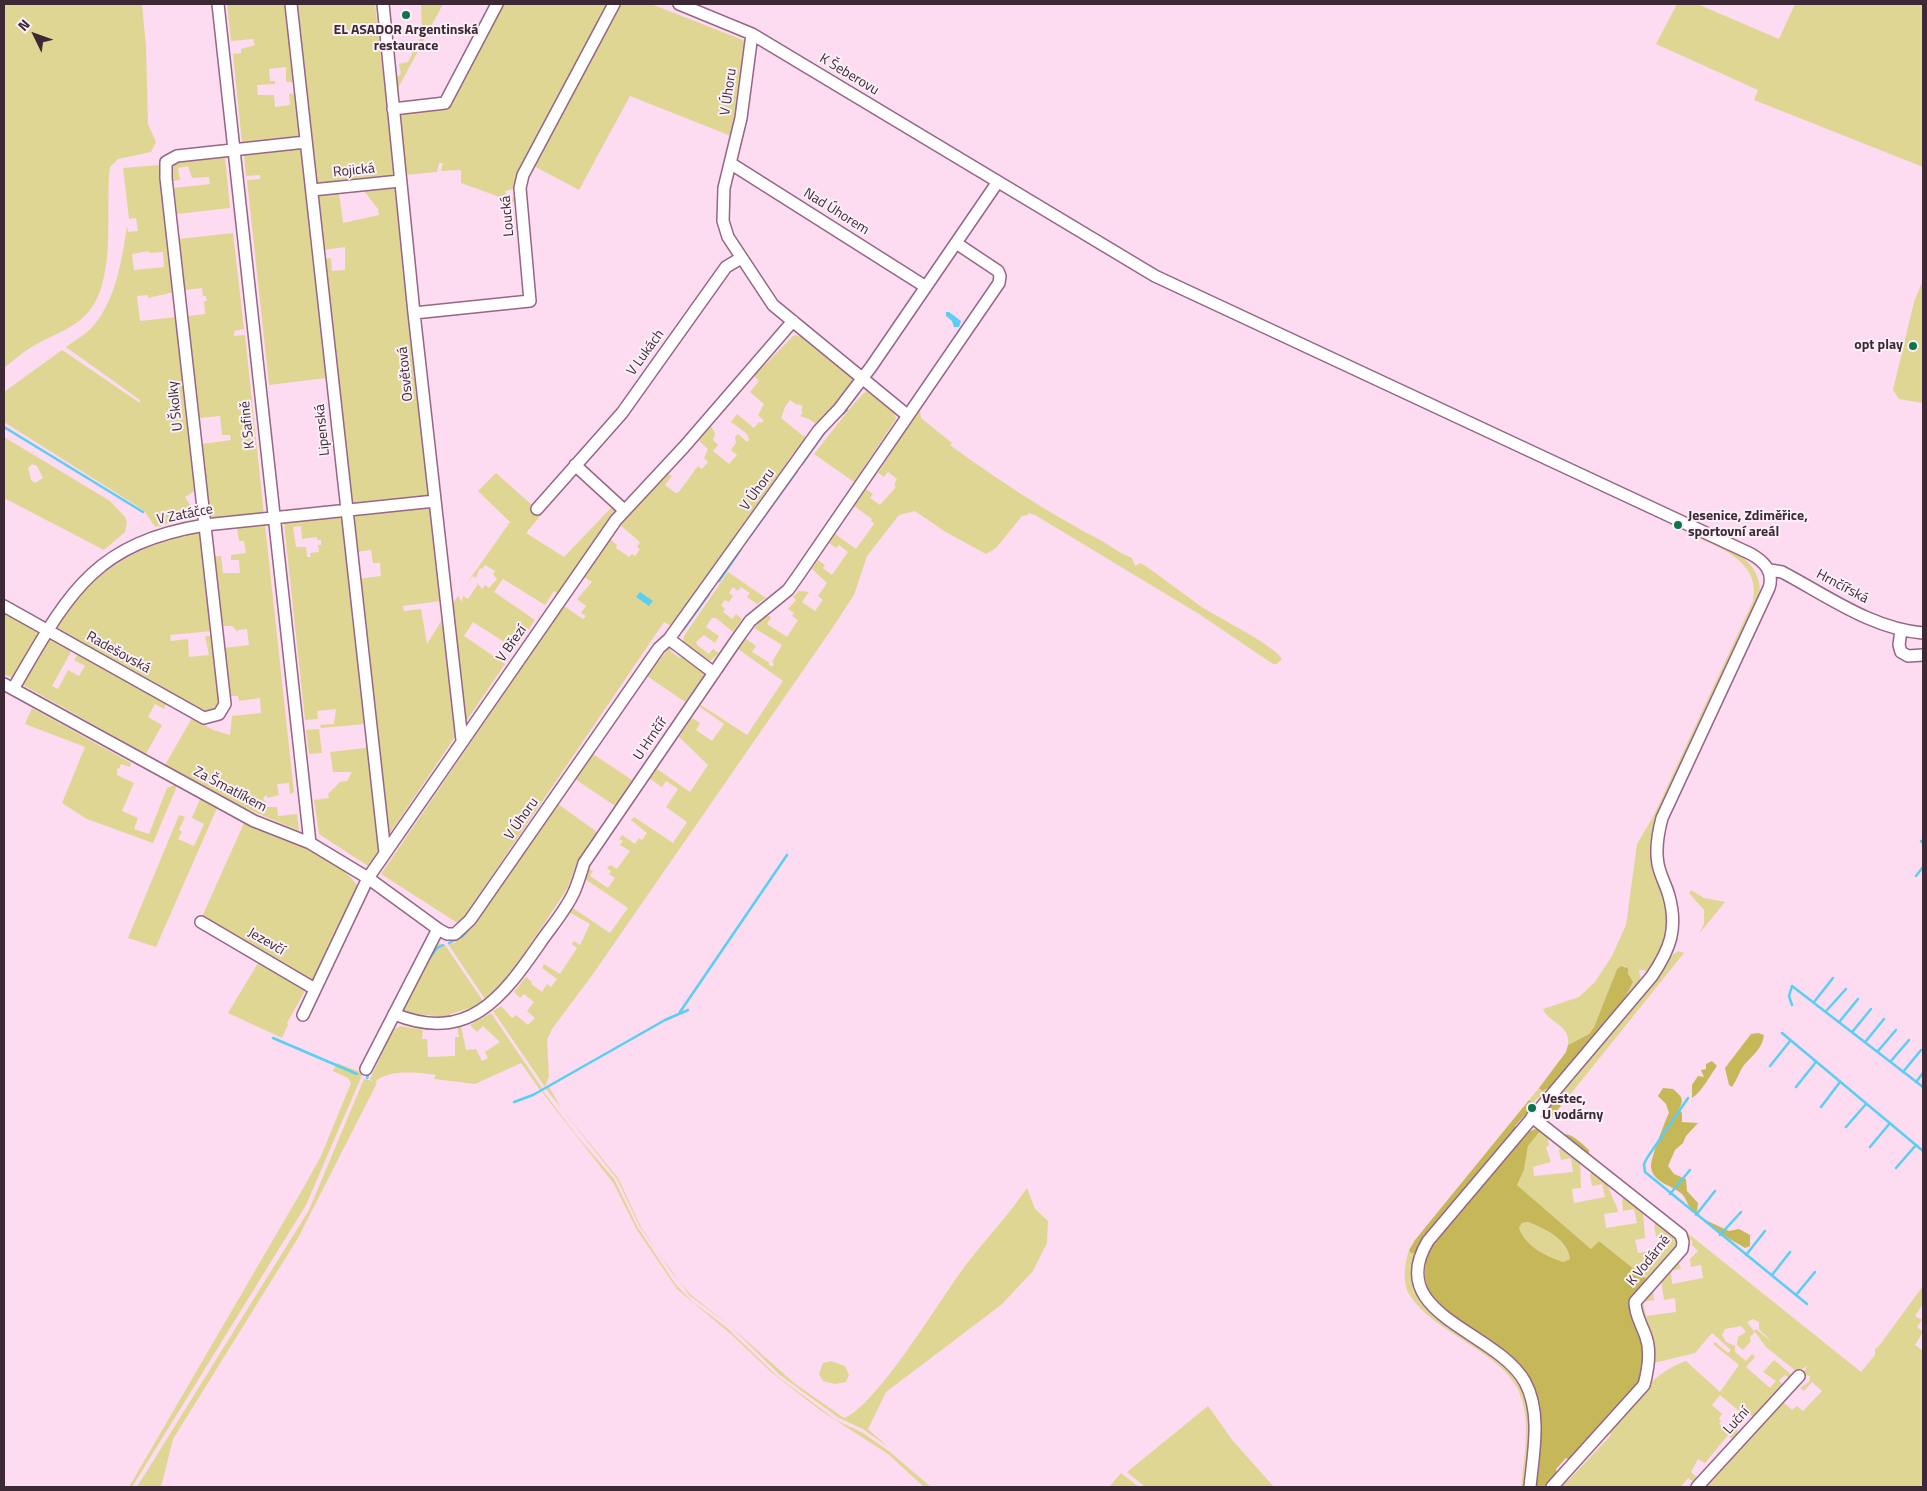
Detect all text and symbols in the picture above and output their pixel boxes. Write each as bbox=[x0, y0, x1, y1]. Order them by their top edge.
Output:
marker: EL ASADOR Argentinská restaurace bbox=[400, 9, 412, 21]
north arrow bbox=[10, 10, 60, 60]
text: N bbox=[12, 14, 35, 35]
place label: EL ASADOR Argentinská restaurace bbox=[334, 23, 478, 56]
street label: K Šeberovu bbox=[816, 51, 882, 99]
street label: V Úhoru bbox=[717, 67, 741, 117]
street label: Rojická bbox=[332, 160, 376, 182]
street label: Nad Úhorem bbox=[800, 185, 872, 239]
street label: Loucká bbox=[498, 195, 518, 237]
street label: V Lukách bbox=[624, 327, 668, 379]
place label: opt play bbox=[1854, 338, 1903, 354]
marker: opt play bbox=[1907, 340, 1919, 352]
street label: Osvětová bbox=[395, 346, 417, 402]
street label: U Školky bbox=[165, 380, 187, 432]
street label: K Safině bbox=[237, 400, 259, 450]
street label: Lipenská bbox=[312, 403, 334, 457]
street label: V Úhoru bbox=[737, 466, 779, 514]
street label: V Zatáčce bbox=[156, 501, 214, 529]
place label: Jesenice, Zdiměřice, sportovní areál bbox=[1688, 509, 1808, 542]
marker: Jesenice, Zdiměřice, sportovní areál bbox=[1672, 519, 1684, 531]
street label: Hrnčířská bbox=[1813, 566, 1871, 608]
street label: V Březí bbox=[493, 622, 531, 666]
street label: Radešovská bbox=[83, 629, 153, 677]
street label: U Hrnčíř bbox=[631, 714, 671, 764]
street label: Za Šmatlíkem bbox=[190, 764, 270, 816]
street label: V Úhoru bbox=[502, 795, 542, 843]
street label: Jezevčí bbox=[244, 925, 288, 959]
place label: Vestec, U vodárny bbox=[1542, 1092, 1603, 1124]
marker: Vestec, U vodárny bbox=[1526, 1102, 1538, 1114]
street label: K Vodárně bbox=[1624, 1232, 1674, 1290]
street label: Luční bbox=[1720, 1404, 1754, 1438]

